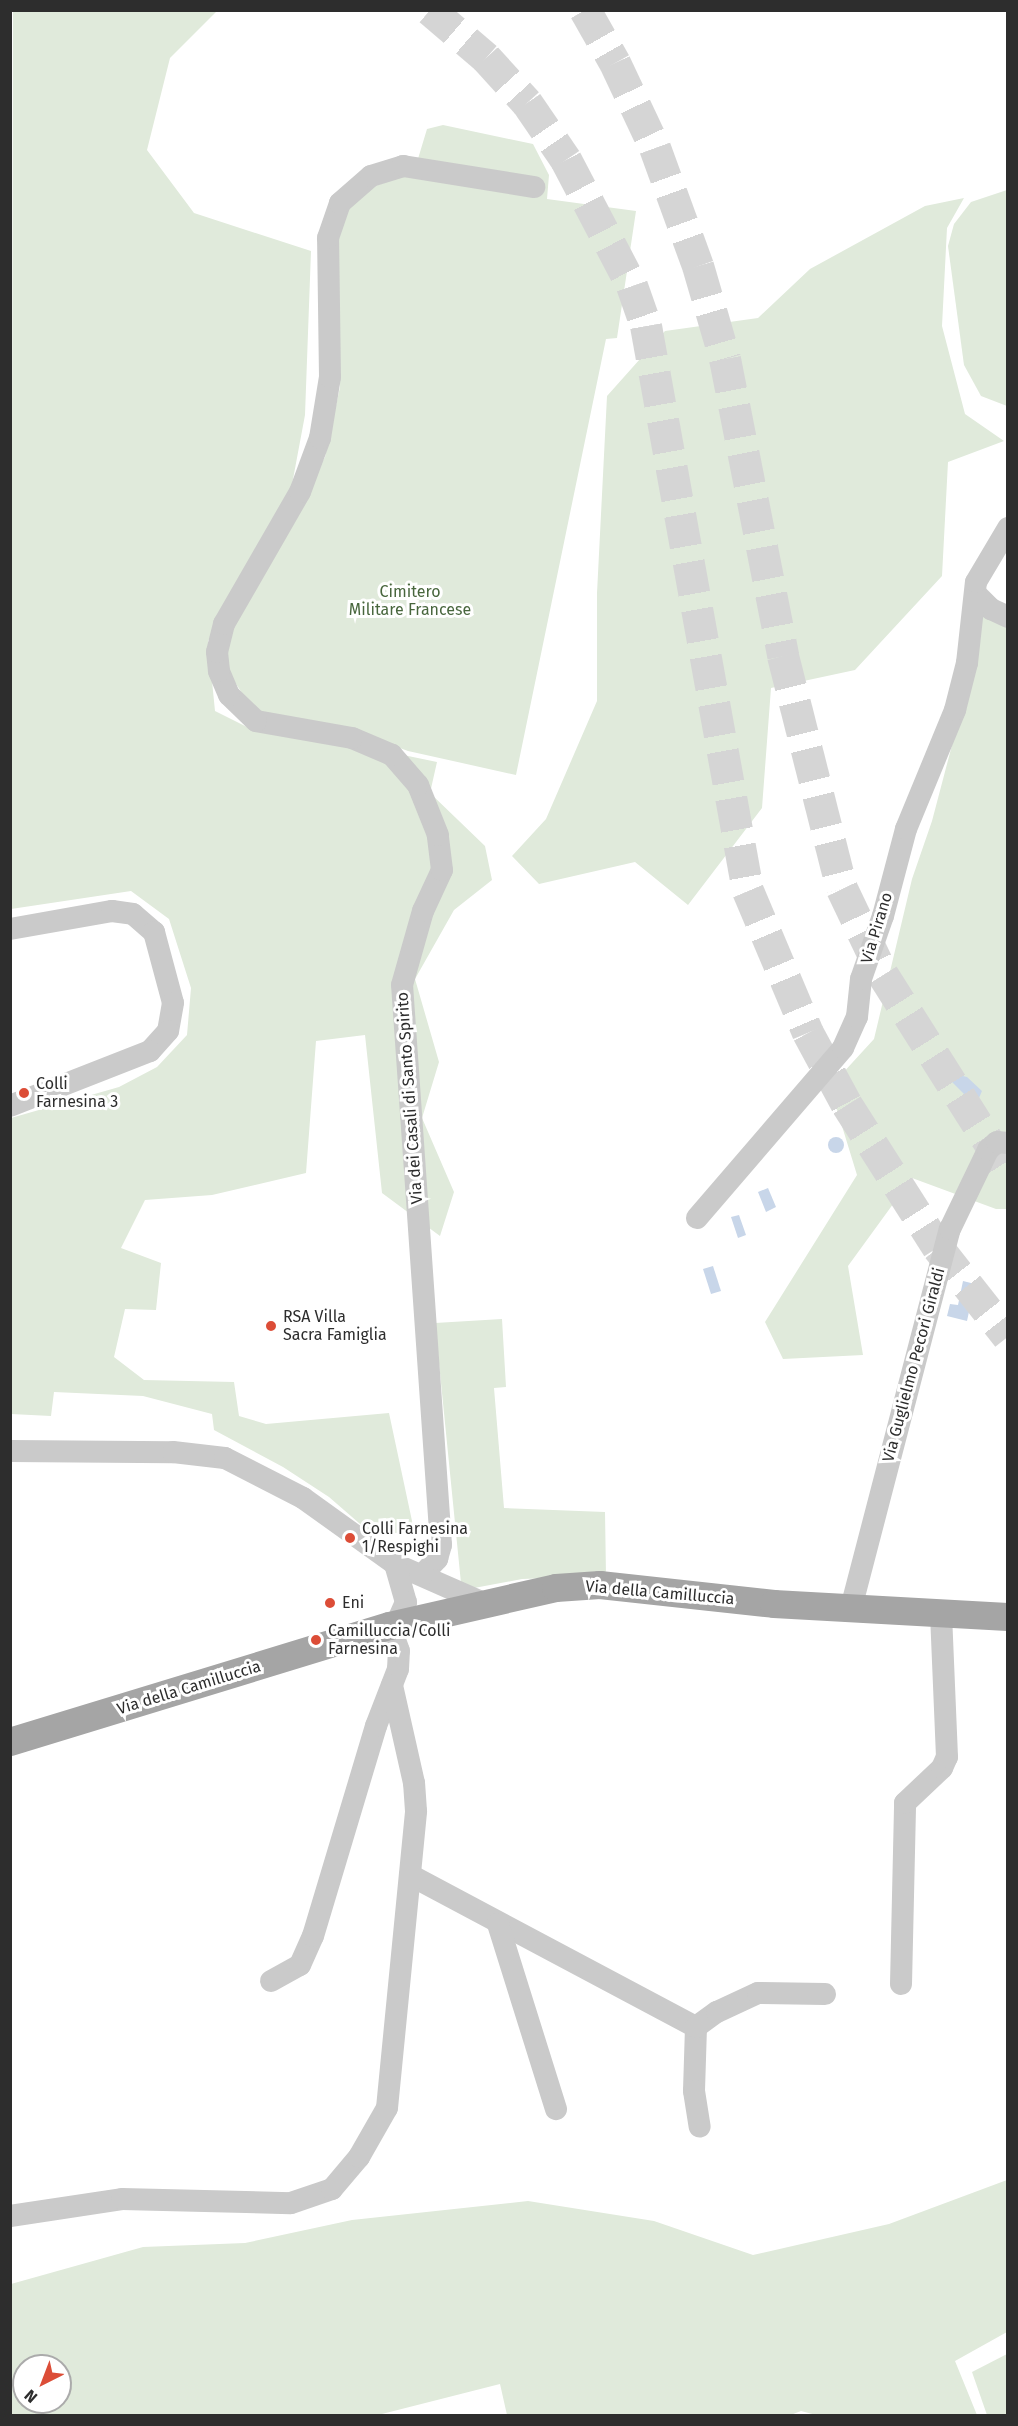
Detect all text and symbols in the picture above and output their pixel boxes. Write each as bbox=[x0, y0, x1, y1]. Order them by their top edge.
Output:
park label: Cimitero Militare Francese bbox=[349, 582, 471, 620]
street label: Via Pirano bbox=[857, 890, 897, 966]
street label: Via dei Casali di Santo Spirito bbox=[393, 991, 427, 1205]
place label: Colli Farnesina 3 bbox=[36, 1074, 118, 1112]
marker: Colli Farnesina 3 bbox=[17, 1086, 31, 1100]
street label: Via Guglielmo Pecori Giraldi bbox=[879, 1266, 949, 1464]
place label: RSA Villa Sacra Famiglia bbox=[283, 1307, 387, 1345]
marker: RSA Villa Sacra Famiglia bbox=[264, 1319, 278, 1333]
place label: Colli Farnesina 1/Respighi bbox=[362, 1519, 468, 1557]
marker: Colli Farnesina 1/Respighi bbox=[343, 1531, 357, 1545]
street label: Via della Camilluccia bbox=[585, 1577, 735, 1609]
place label: Eni bbox=[342, 1593, 364, 1613]
marker: Eni bbox=[323, 1596, 337, 1610]
place label: Camilluccia/Colli Farnesina bbox=[328, 1621, 450, 1659]
marker: Camilluccia/Colli Farnesina bbox=[309, 1633, 323, 1647]
street label: Via della Camilluccia bbox=[115, 1657, 263, 1719]
north arrow bbox=[12, 2354, 72, 2414]
text: N bbox=[21, 2386, 41, 2407]

